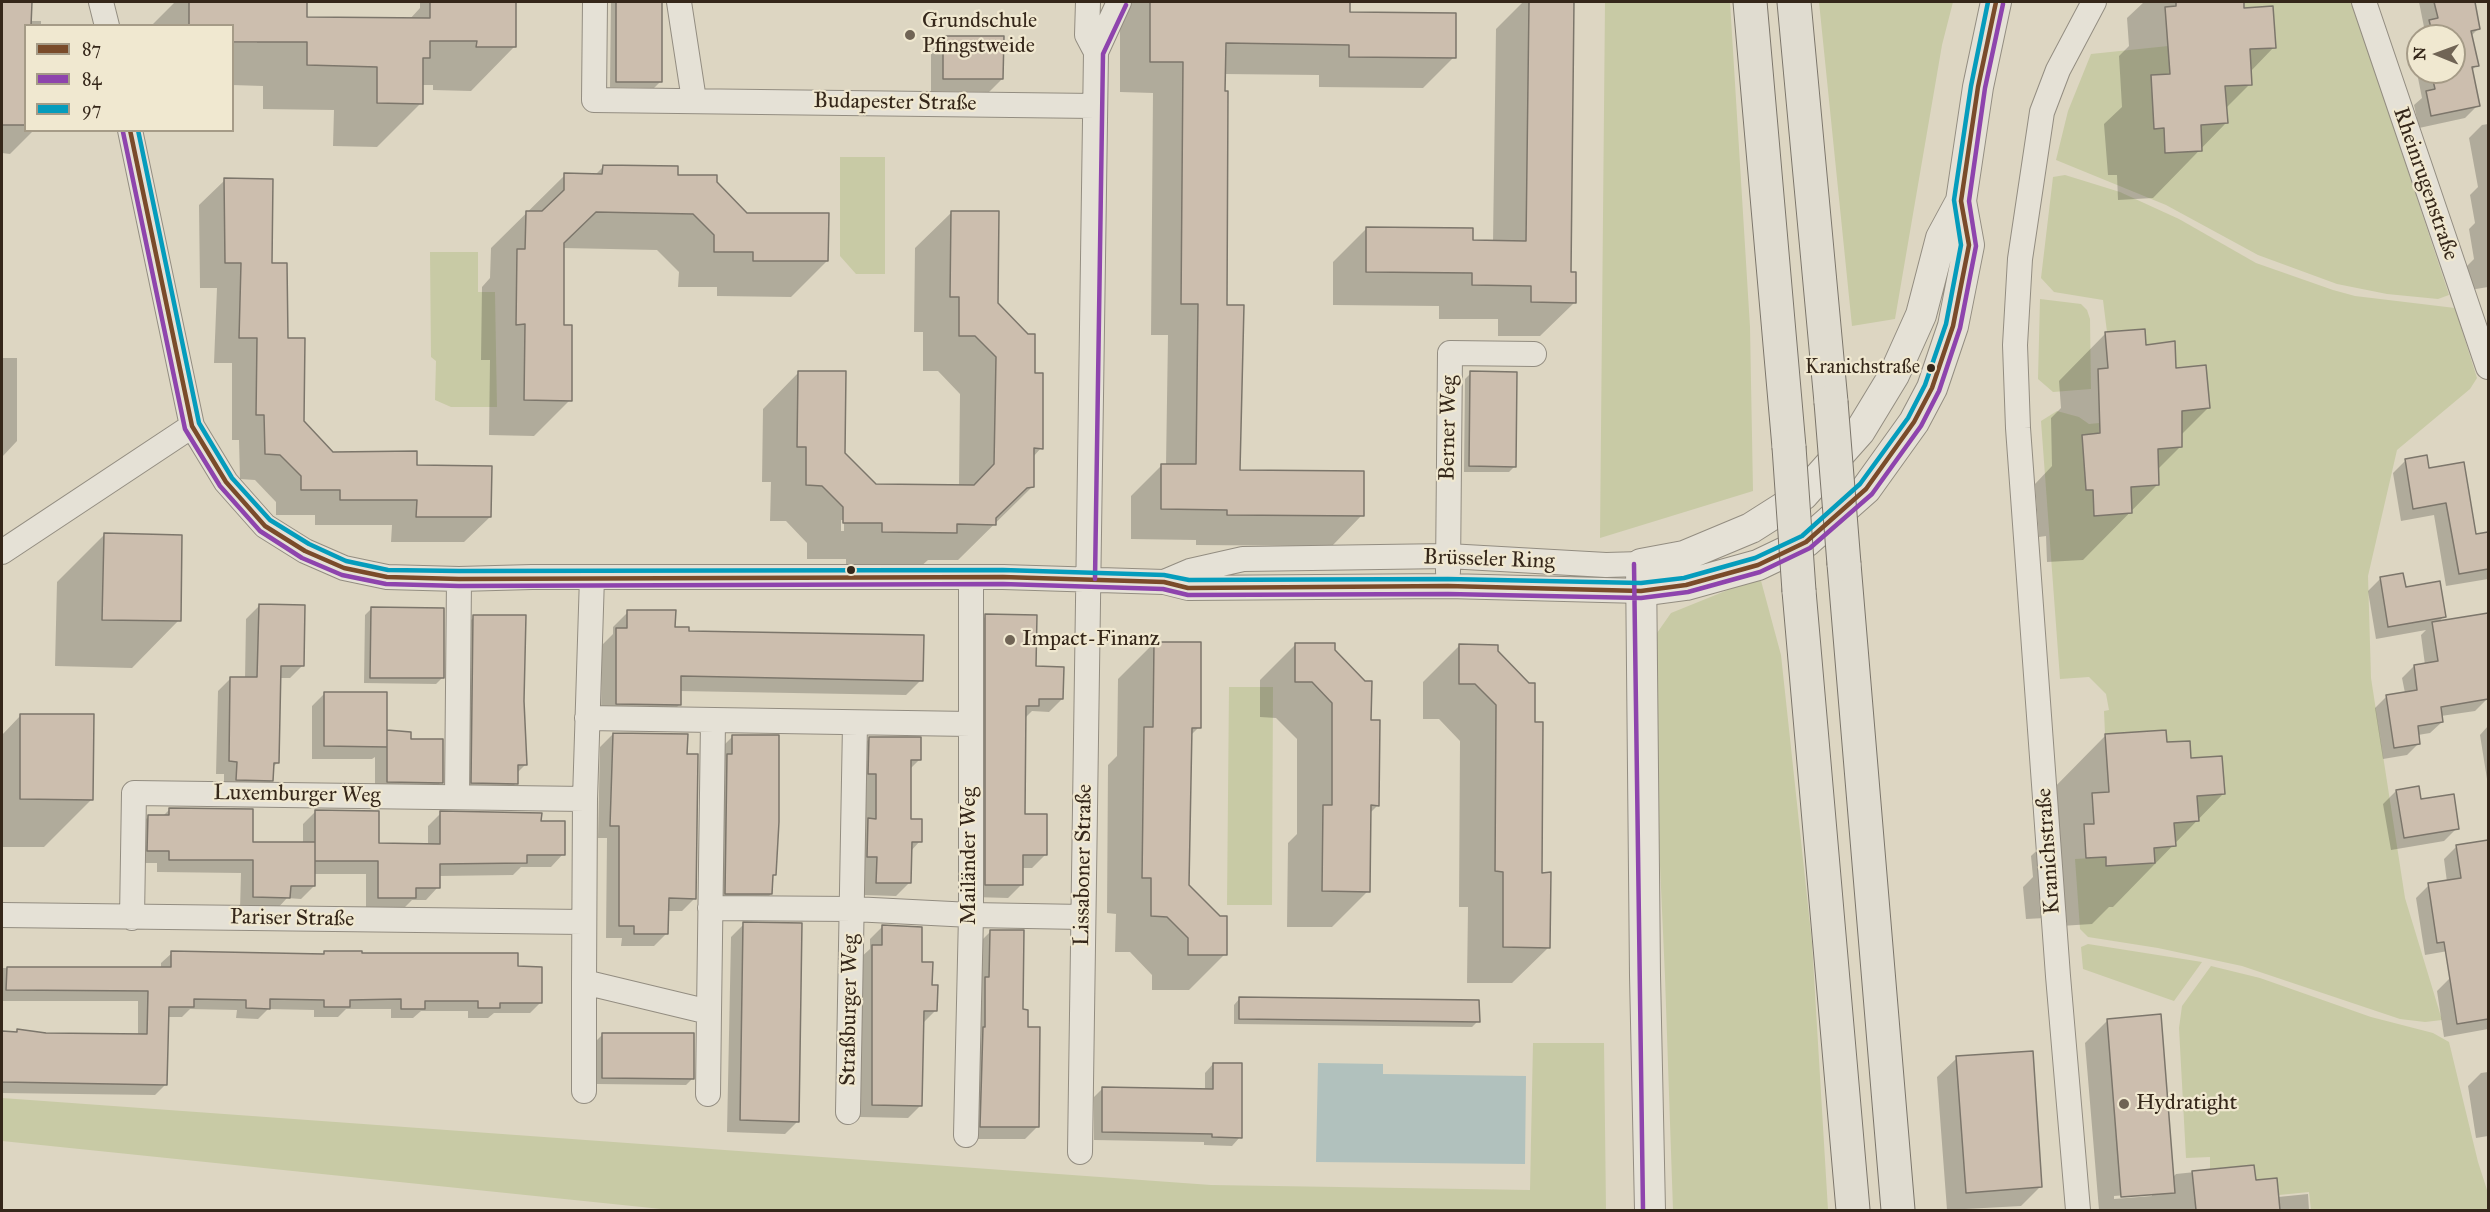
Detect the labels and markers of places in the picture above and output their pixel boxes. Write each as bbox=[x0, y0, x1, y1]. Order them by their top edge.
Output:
place label: Grundschule Pfingstweide bbox=[922, 9, 1037, 60]
marker: Grundschule Pfingstweide bbox=[903, 28, 917, 42]
place label: Kranichstraße bbox=[1805, 356, 1920, 380]
marker: Kranichstraße bbox=[1925, 362, 1937, 374]
unlabelled marker bbox=[845, 564, 857, 576]
place label: Impact-Finanz bbox=[1022, 627, 1160, 653]
marker: Impact-Finanz bbox=[1003, 633, 1017, 647]
place label: Hydratight bbox=[2136, 1091, 2237, 1117]
marker: Hydratight bbox=[2117, 1097, 2131, 1111]

